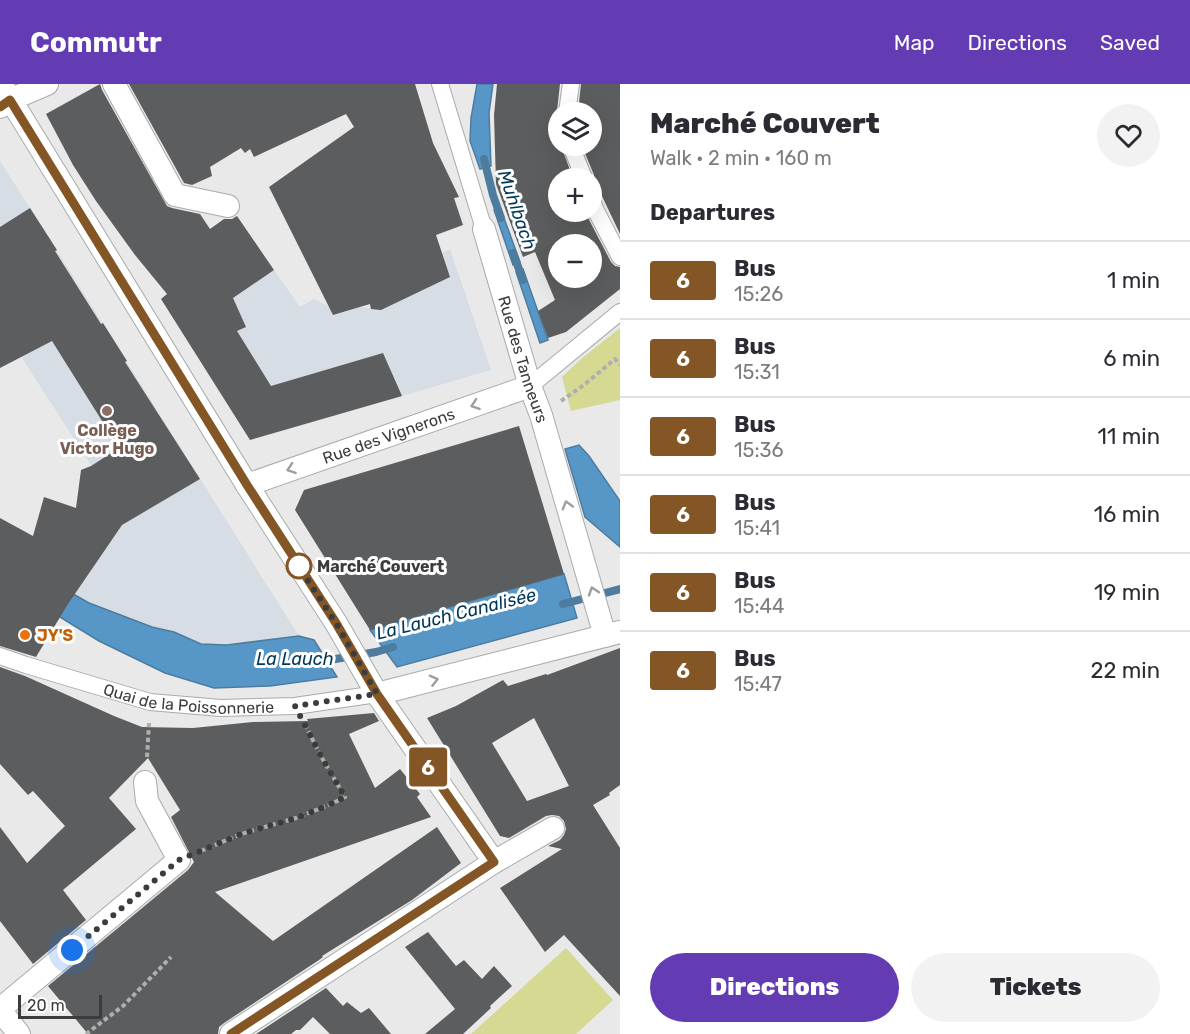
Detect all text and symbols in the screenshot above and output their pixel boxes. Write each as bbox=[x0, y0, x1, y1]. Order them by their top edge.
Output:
text: Commutr bbox=[30, 26, 162, 59]
text: Map bbox=[894, 30, 935, 55]
text: Directions bbox=[968, 30, 1067, 55]
text: Saved bbox=[1100, 30, 1160, 55]
map controls bbox=[548, 102, 602, 288]
button: layers bbox=[548, 102, 602, 156]
button: heart bbox=[1097, 104, 1160, 167]
text: Marché Couvert bbox=[650, 107, 880, 140]
text: Walk · 2 min · 160 m bbox=[650, 146, 832, 170]
water label: Muhlbach bbox=[493, 167, 541, 253]
button: + bbox=[548, 168, 602, 222]
text: Departures bbox=[650, 199, 775, 226]
button: − bbox=[548, 234, 602, 288]
text: Bus bbox=[734, 255, 776, 282]
text: 1 min bbox=[1107, 267, 1160, 294]
text: 6 bbox=[676, 268, 690, 293]
text: 15:26 bbox=[734, 282, 783, 306]
street label: Rue des Tanneurs bbox=[495, 293, 552, 425]
text: Bus bbox=[734, 333, 776, 360]
text: 6 min bbox=[1103, 345, 1160, 372]
text: 6 bbox=[676, 346, 690, 371]
text: 15:31 bbox=[734, 360, 780, 384]
one-way arrow bbox=[470, 397, 481, 410]
marker: Collège Victor Hugo bbox=[100, 404, 114, 418]
street label: Rue des Vignerons bbox=[320, 404, 457, 467]
text: Bus bbox=[734, 411, 776, 438]
place label: Collège Victor Hugo bbox=[60, 421, 155, 458]
text: 11 min bbox=[1098, 423, 1160, 450]
text: 6 bbox=[676, 424, 690, 449]
text: 15:36 bbox=[734, 438, 784, 462]
one-way arrow bbox=[286, 462, 297, 475]
text: Bus bbox=[734, 489, 776, 516]
one-way arrow bbox=[562, 500, 574, 511]
text: 16 min bbox=[1094, 501, 1160, 528]
text: 6 bbox=[676, 502, 690, 527]
text: 15:41 bbox=[734, 516, 780, 540]
marker: Marché Couvert bbox=[286, 553, 312, 579]
place label: Marché Couvert bbox=[317, 557, 445, 576]
text: Bus bbox=[734, 567, 776, 594]
text: 19 min bbox=[1094, 579, 1160, 606]
text: 6 bbox=[676, 580, 690, 605]
water label: La Lauch Canalisée bbox=[374, 584, 538, 644]
one-way arrow bbox=[588, 586, 600, 597]
text: 15:44 bbox=[734, 594, 784, 618]
place label: JY'S bbox=[37, 626, 74, 645]
marker: JY'S bbox=[18, 628, 32, 642]
text: Bus bbox=[734, 645, 776, 672]
water label: La Lauch bbox=[256, 648, 334, 670]
text: 22 min bbox=[1091, 657, 1160, 684]
text: 6 bbox=[676, 658, 690, 683]
text: 15:47 bbox=[734, 672, 782, 696]
one-way arrow bbox=[428, 675, 439, 687]
street label: Quai de la Poissonnerie bbox=[101, 679, 274, 718]
line badge: 6 bbox=[408, 748, 448, 786]
text: 6 bbox=[421, 755, 435, 780]
your location bbox=[57, 935, 87, 965]
button: Directions bbox=[650, 953, 899, 1022]
button: Tickets bbox=[911, 953, 1160, 1022]
scale bar bbox=[18, 992, 102, 1020]
text: 20 m bbox=[27, 996, 65, 1015]

